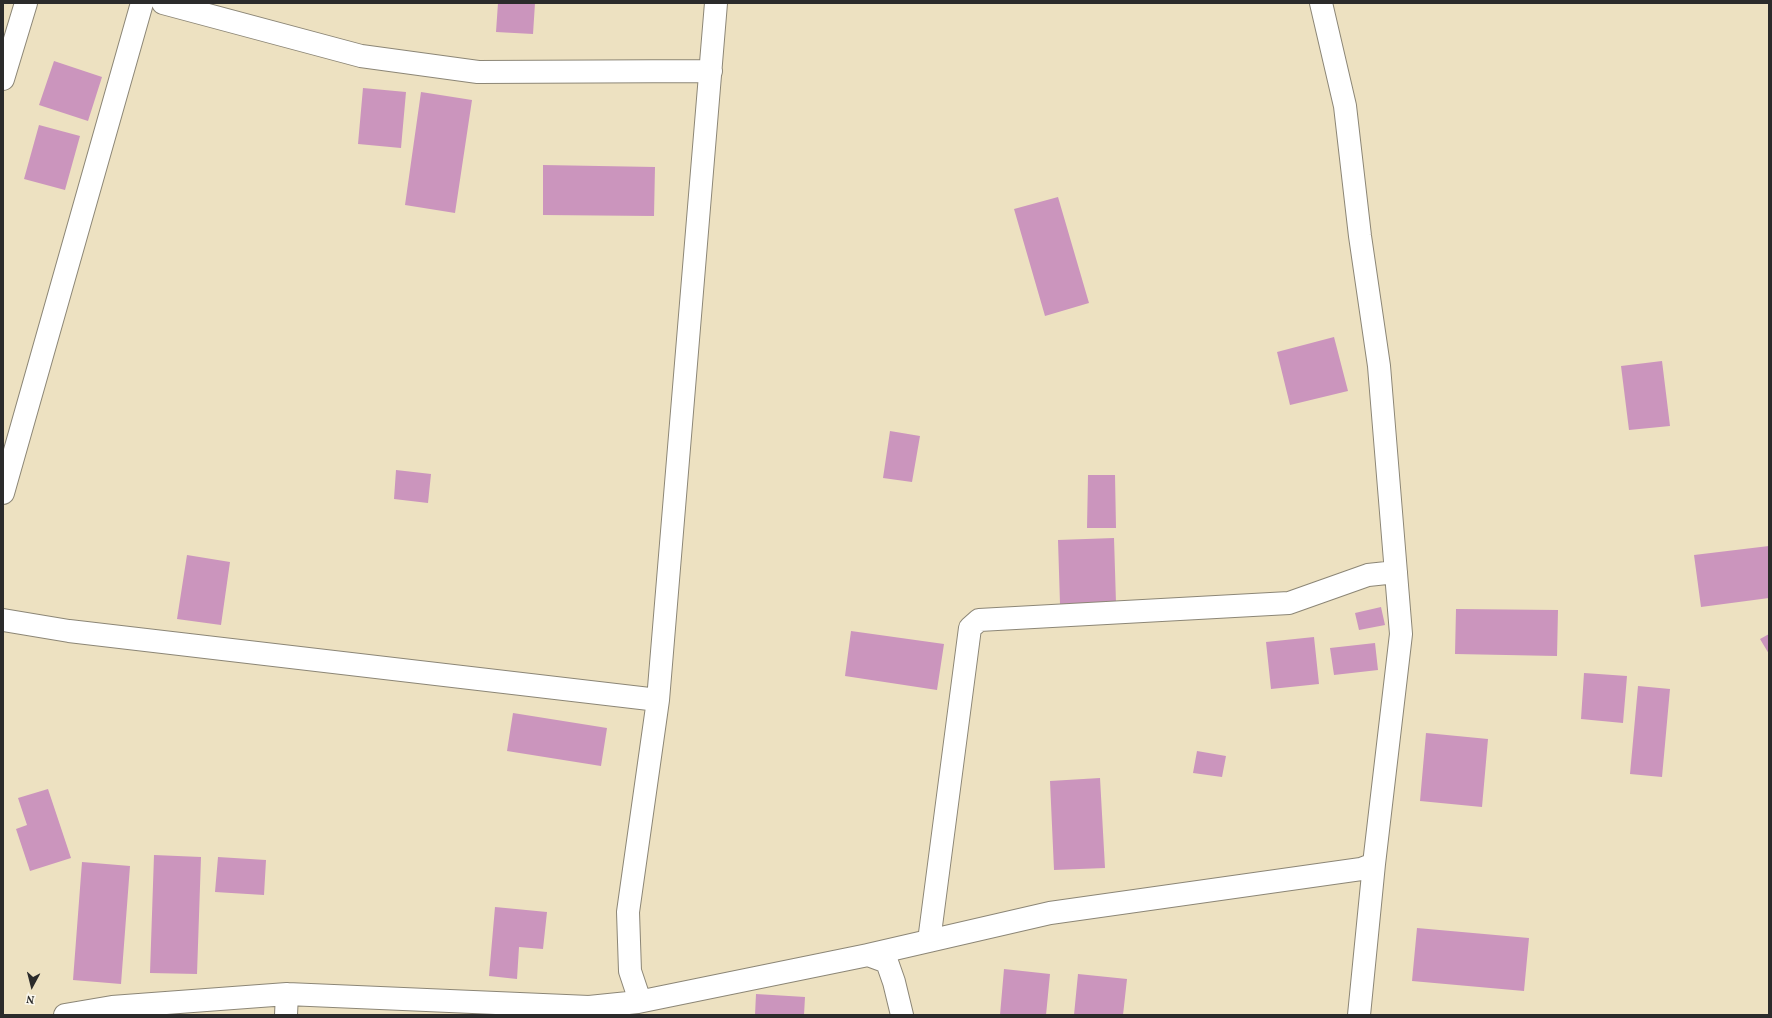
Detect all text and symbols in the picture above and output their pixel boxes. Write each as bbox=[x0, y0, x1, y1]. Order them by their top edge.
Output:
north arrow bbox=[12, 966, 52, 1006]
text: N bbox=[26, 990, 35, 1006]

